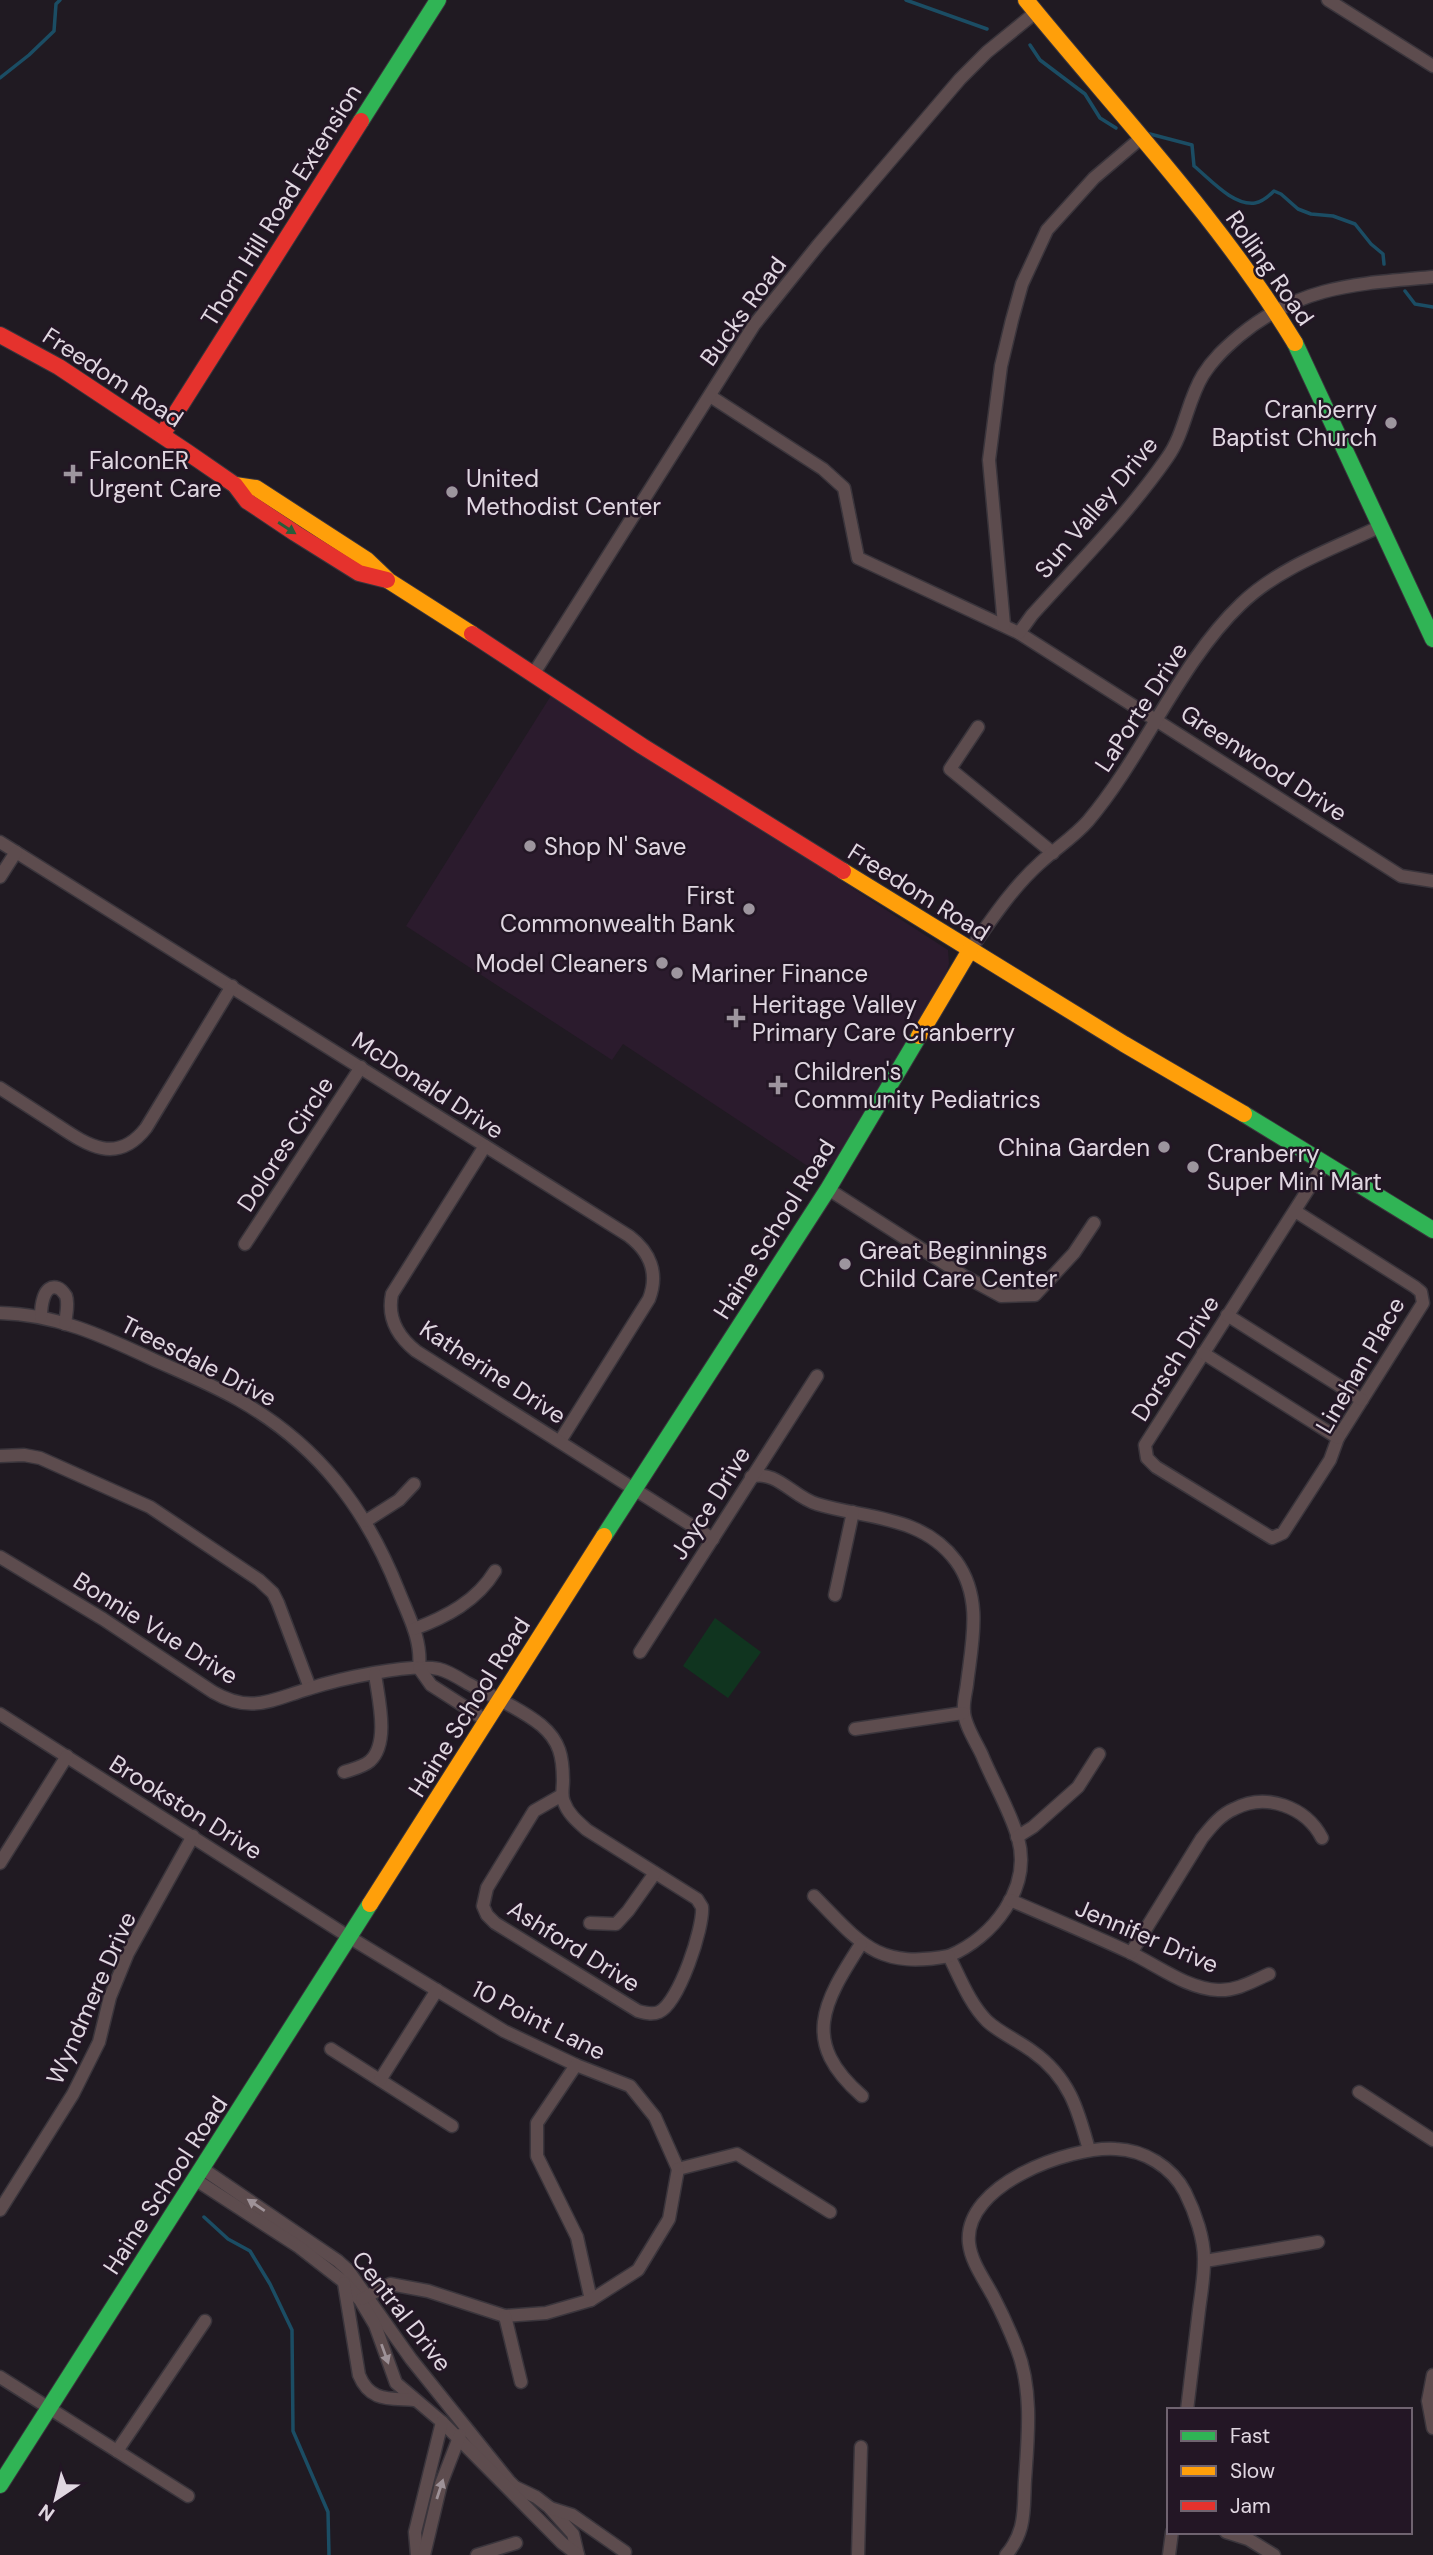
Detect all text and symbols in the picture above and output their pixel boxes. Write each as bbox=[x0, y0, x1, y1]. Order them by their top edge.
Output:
street label: Thorn Hill Road Extension bbox=[194, 78, 368, 332]
street label: Rolling Road bbox=[1219, 204, 1321, 332]
street label: Bucks Road bbox=[693, 250, 793, 372]
street label: Freedom Road bbox=[37, 320, 189, 434]
place label: Cranberry Baptist Church bbox=[1212, 394, 1377, 453]
marker: Cranberry Baptist Church bbox=[1383, 415, 1399, 431]
street label: Sun Valley Drive bbox=[1028, 430, 1164, 584]
place label: FalconER Urgent Care bbox=[89, 445, 222, 504]
place label: United Methodist Center bbox=[466, 463, 661, 522]
marker: FalconER Urgent Care bbox=[63, 464, 83, 484]
marker: United Methodist Center bbox=[444, 484, 460, 500]
one-way arrow bbox=[277, 521, 296, 534]
street label: LaPorte Drive bbox=[1088, 637, 1194, 777]
street label: Greenwood Drive bbox=[1175, 698, 1353, 828]
place label: Shop N' Save bbox=[544, 831, 686, 862]
street label: Freedom Road bbox=[842, 836, 996, 948]
marker: Shop N' Save bbox=[522, 838, 538, 854]
place label: First Commonwealth Bank bbox=[500, 880, 735, 939]
marker: First Commonwealth Bank bbox=[741, 901, 757, 917]
place label: Model Cleaners bbox=[476, 948, 648, 979]
marker: Model Cleaners bbox=[654, 955, 670, 971]
place label: Mariner Finance bbox=[691, 958, 868, 989]
marker: Mariner Finance bbox=[669, 965, 685, 981]
place label: Heritage Valley Primary Care Cranberry bbox=[752, 989, 1015, 1048]
marker: Heritage Valley Primary Care Cranberry bbox=[726, 1008, 746, 1028]
street label: McDonald Drive bbox=[346, 1024, 510, 1146]
place label: Children's Community Pediatrics bbox=[794, 1056, 1041, 1115]
street label: Dolores Circle bbox=[230, 1071, 340, 1217]
marker: Children's Community Pediatrics bbox=[768, 1075, 788, 1095]
place label: China Garden bbox=[998, 1132, 1150, 1163]
street label: Haine School Road bbox=[706, 1133, 842, 1325]
place label: Cranberry Super Mini Mart bbox=[1207, 1138, 1382, 1197]
marker: China Garden bbox=[1156, 1139, 1172, 1155]
marker: Cranberry Super Mini Mart bbox=[1185, 1159, 1201, 1175]
place label: Great Beginnings Child Care Center bbox=[859, 1235, 1058, 1294]
marker: Great Beginnings Child Care Center bbox=[837, 1256, 853, 1272]
street label: Dorsch Drive bbox=[1124, 1289, 1226, 1427]
street label: Linehan Place bbox=[1308, 1291, 1412, 1439]
street label: Treesdale Drive bbox=[116, 1309, 282, 1413]
street label: Katherine Drive bbox=[414, 1313, 572, 1431]
street label: Joyce Drive bbox=[663, 1440, 757, 1566]
street label: Bonnie Vue Drive bbox=[68, 1565, 244, 1691]
street label: Haine School Road bbox=[401, 1611, 537, 1803]
street label: Brookston Drive bbox=[104, 1748, 268, 1866]
street label: Jennifer Drive bbox=[1071, 1892, 1223, 1980]
street label: Ashford Drive bbox=[502, 1893, 646, 1999]
street label: Wyndmere Drive bbox=[39, 1907, 143, 2089]
street label: 10 Point Lane bbox=[467, 1973, 611, 2067]
street label: Haine School Road bbox=[96, 2090, 234, 2280]
one-way arrow bbox=[246, 2198, 265, 2211]
street label: Central Drive bbox=[345, 2245, 459, 2377]
one-way arrow bbox=[380, 2344, 391, 2365]
legend bbox=[1167, 2408, 1412, 2534]
text: Fast bbox=[1230, 2422, 1270, 2450]
text: Slow bbox=[1230, 2457, 1275, 2485]
north arrow bbox=[21, 2464, 91, 2534]
one-way arrow bbox=[436, 2478, 446, 2499]
text: Jam bbox=[1230, 2492, 1271, 2520]
text: N bbox=[34, 2498, 59, 2527]

